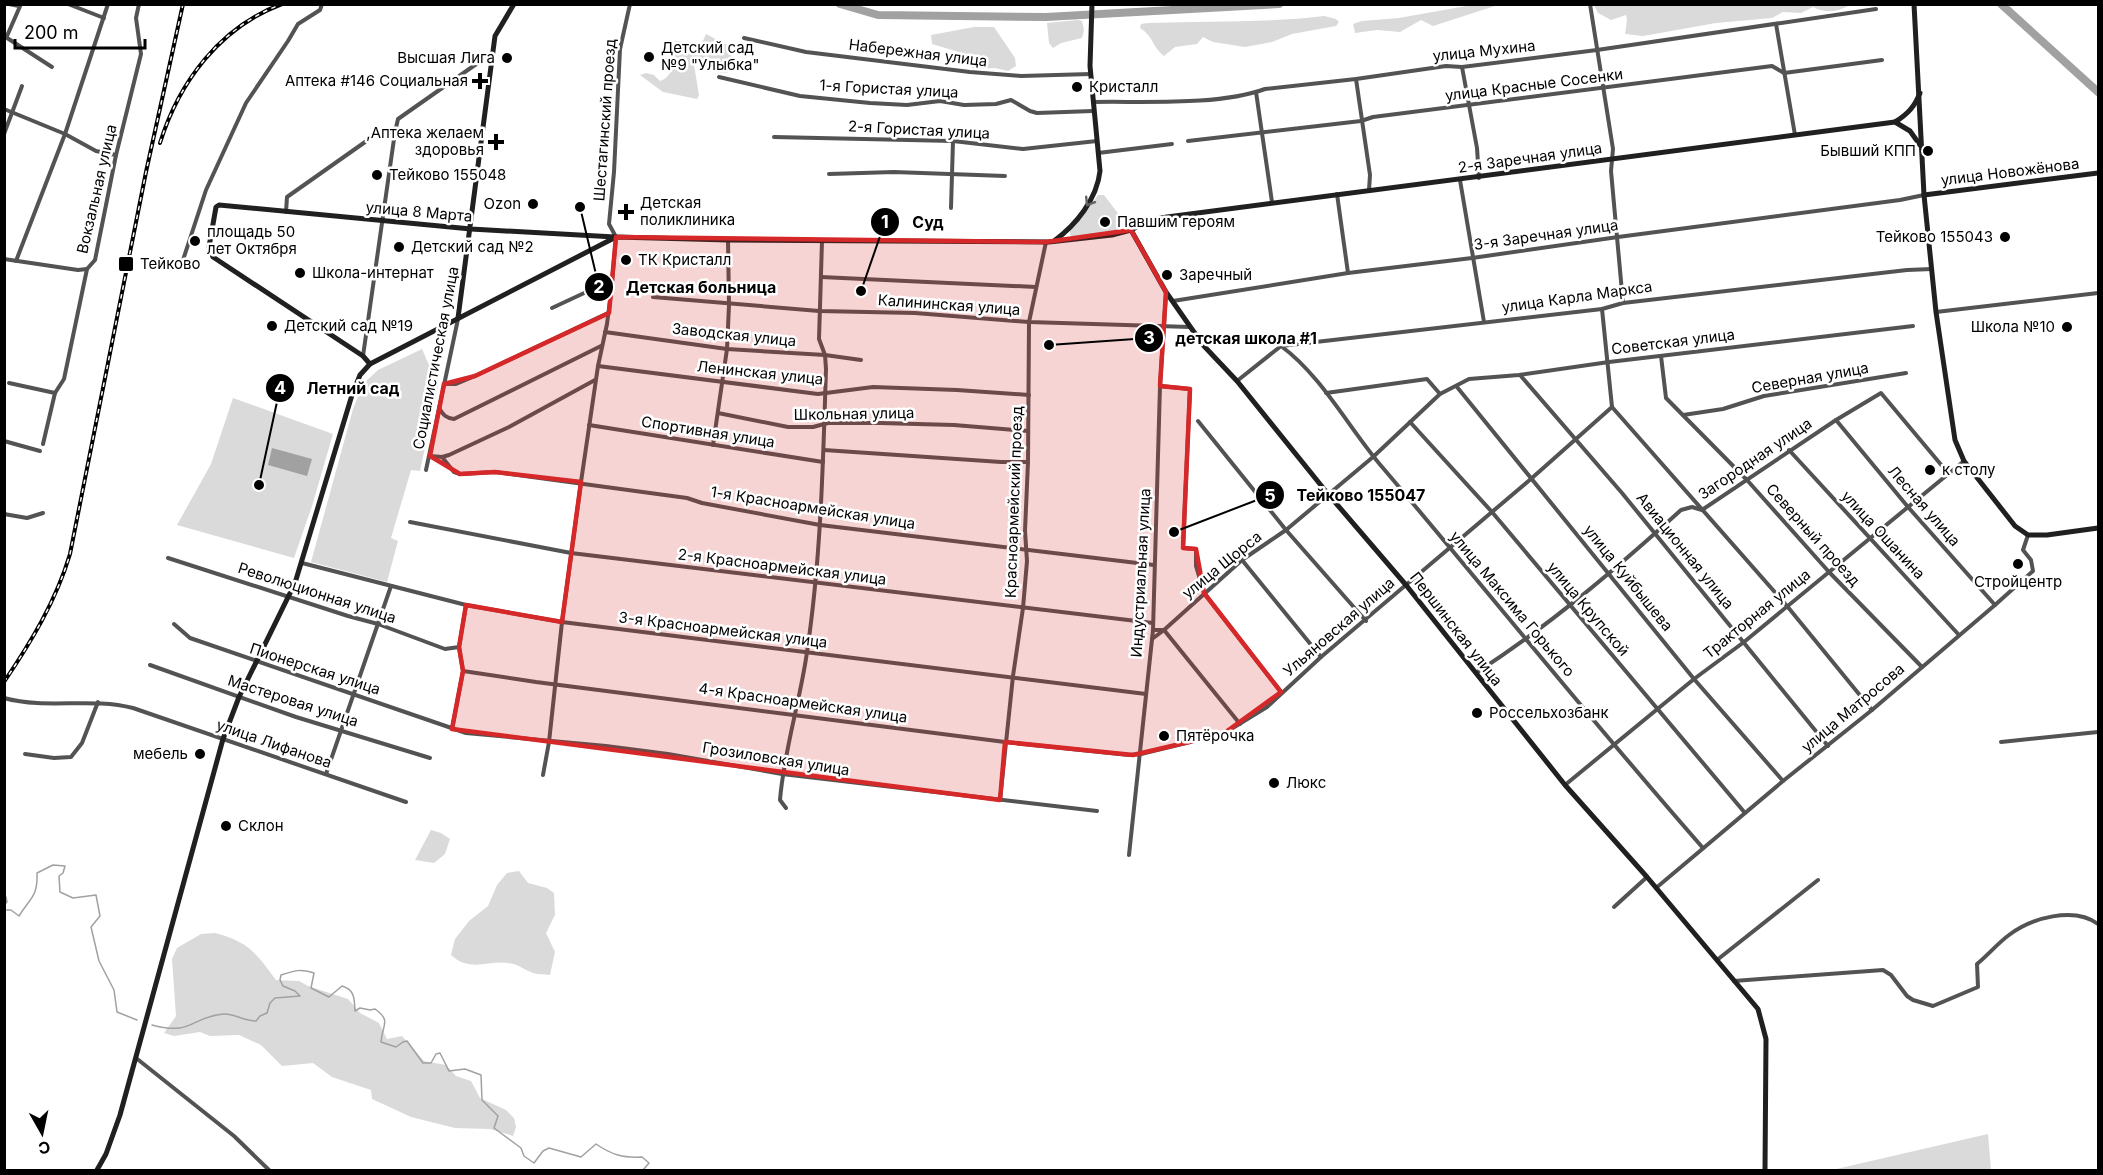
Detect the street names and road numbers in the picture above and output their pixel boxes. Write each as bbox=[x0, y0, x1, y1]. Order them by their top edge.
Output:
street label: Набережная улица bbox=[848, 35, 988, 70]
street label: улица Мухина bbox=[1432, 36, 1536, 65]
street label: Шестагинский проезд bbox=[589, 38, 620, 202]
street label: улица Красные Сосенки bbox=[1444, 64, 1624, 105]
street label: 1-я Гористая улица bbox=[819, 75, 959, 102]
street label: 2-я Гористая улица bbox=[847, 116, 991, 143]
street label: Вокзальная улица bbox=[72, 122, 121, 255]
street label: 2-я Заречная улица bbox=[1457, 138, 1603, 177]
street label: улица Новожёнова bbox=[1940, 154, 2080, 189]
street label: улица 8 Марта bbox=[365, 197, 473, 226]
street label: 3-я Заречная улица bbox=[1473, 215, 1619, 254]
street label: Социалистическая улица bbox=[408, 265, 463, 451]
street label: улица Карла Маркса bbox=[1500, 277, 1653, 316]
street label: Калининская улица bbox=[877, 290, 1021, 319]
street label: Заводская улица bbox=[671, 319, 797, 350]
street label: Советская улица bbox=[1610, 325, 1736, 359]
street label: Ленинская улица bbox=[696, 356, 824, 389]
street label: Северная улица bbox=[1750, 358, 1870, 397]
street label: Школьная улица bbox=[794, 403, 914, 424]
street label: Красноармейский проезд bbox=[1001, 405, 1026, 598]
street label: Спортивная улица bbox=[640, 412, 776, 451]
street label: Загородная улица bbox=[1694, 414, 1815, 504]
street label: Лесная улица bbox=[1884, 461, 1965, 550]
street label: Северный проезд bbox=[1762, 479, 1864, 590]
street label: 1-я Красноармейская улица bbox=[709, 482, 917, 533]
street label: улица Ошанина bbox=[1838, 486, 1929, 583]
street label: Индустриальная улица bbox=[1127, 488, 1154, 658]
street label: Авиационная улица bbox=[1633, 489, 1738, 613]
street label: улица Куйбышева bbox=[1580, 521, 1677, 635]
street label: улица Щорса bbox=[1178, 527, 1265, 602]
street label: улица Максима Горького bbox=[1446, 527, 1579, 680]
street label: 2-я Красноармейская улица bbox=[677, 544, 887, 589]
street label: Революционная улица bbox=[236, 558, 399, 627]
street label: улица Крупской bbox=[1543, 558, 1633, 660]
street label: Тракторная улица bbox=[1699, 565, 1814, 663]
street label: Першинская улица bbox=[1406, 568, 1507, 689]
street label: Ульяновская улица bbox=[1279, 573, 1398, 680]
street label: 3-я Красноармейская улица bbox=[618, 607, 829, 652]
street label: Пионерская улица bbox=[248, 638, 383, 699]
street label: улица Матросова bbox=[1797, 659, 1908, 756]
street label: Мастеровая улица bbox=[225, 670, 361, 731]
street label: 4-я Красноармейская улица bbox=[697, 678, 909, 727]
street label: улица Лифанова bbox=[214, 715, 334, 772]
street label: Грозиловская улица bbox=[701, 737, 851, 780]

